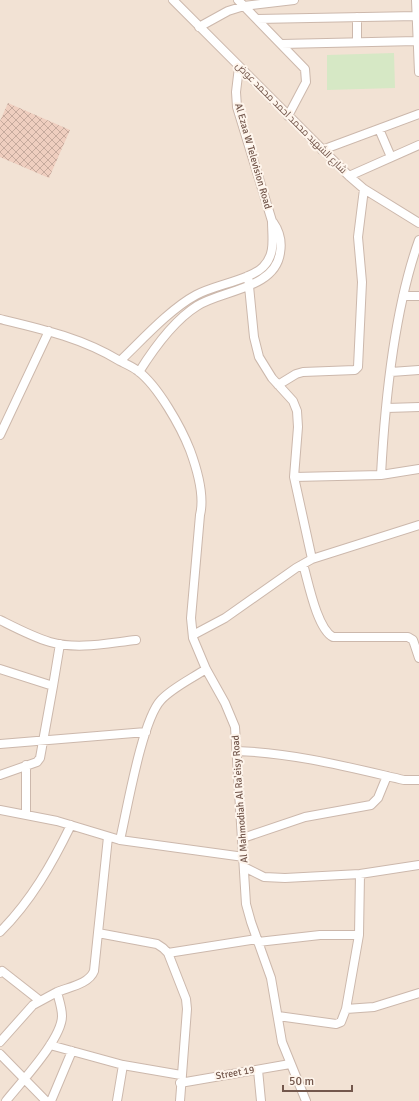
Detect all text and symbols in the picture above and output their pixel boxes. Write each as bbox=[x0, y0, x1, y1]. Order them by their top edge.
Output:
street label: شارع الشهيد محمد احمد محمد عوض bbox=[233, 60, 349, 176]
street label: Al Ezaa W Television Road bbox=[232, 102, 274, 210]
street label: Al Mahmodiah Al Ra'eisy Road bbox=[230, 735, 250, 863]
street label: Street 19 bbox=[215, 1064, 255, 1082]
scale bar bbox=[283, 1067, 352, 1093]
text: 50 m bbox=[289, 1074, 314, 1089]

